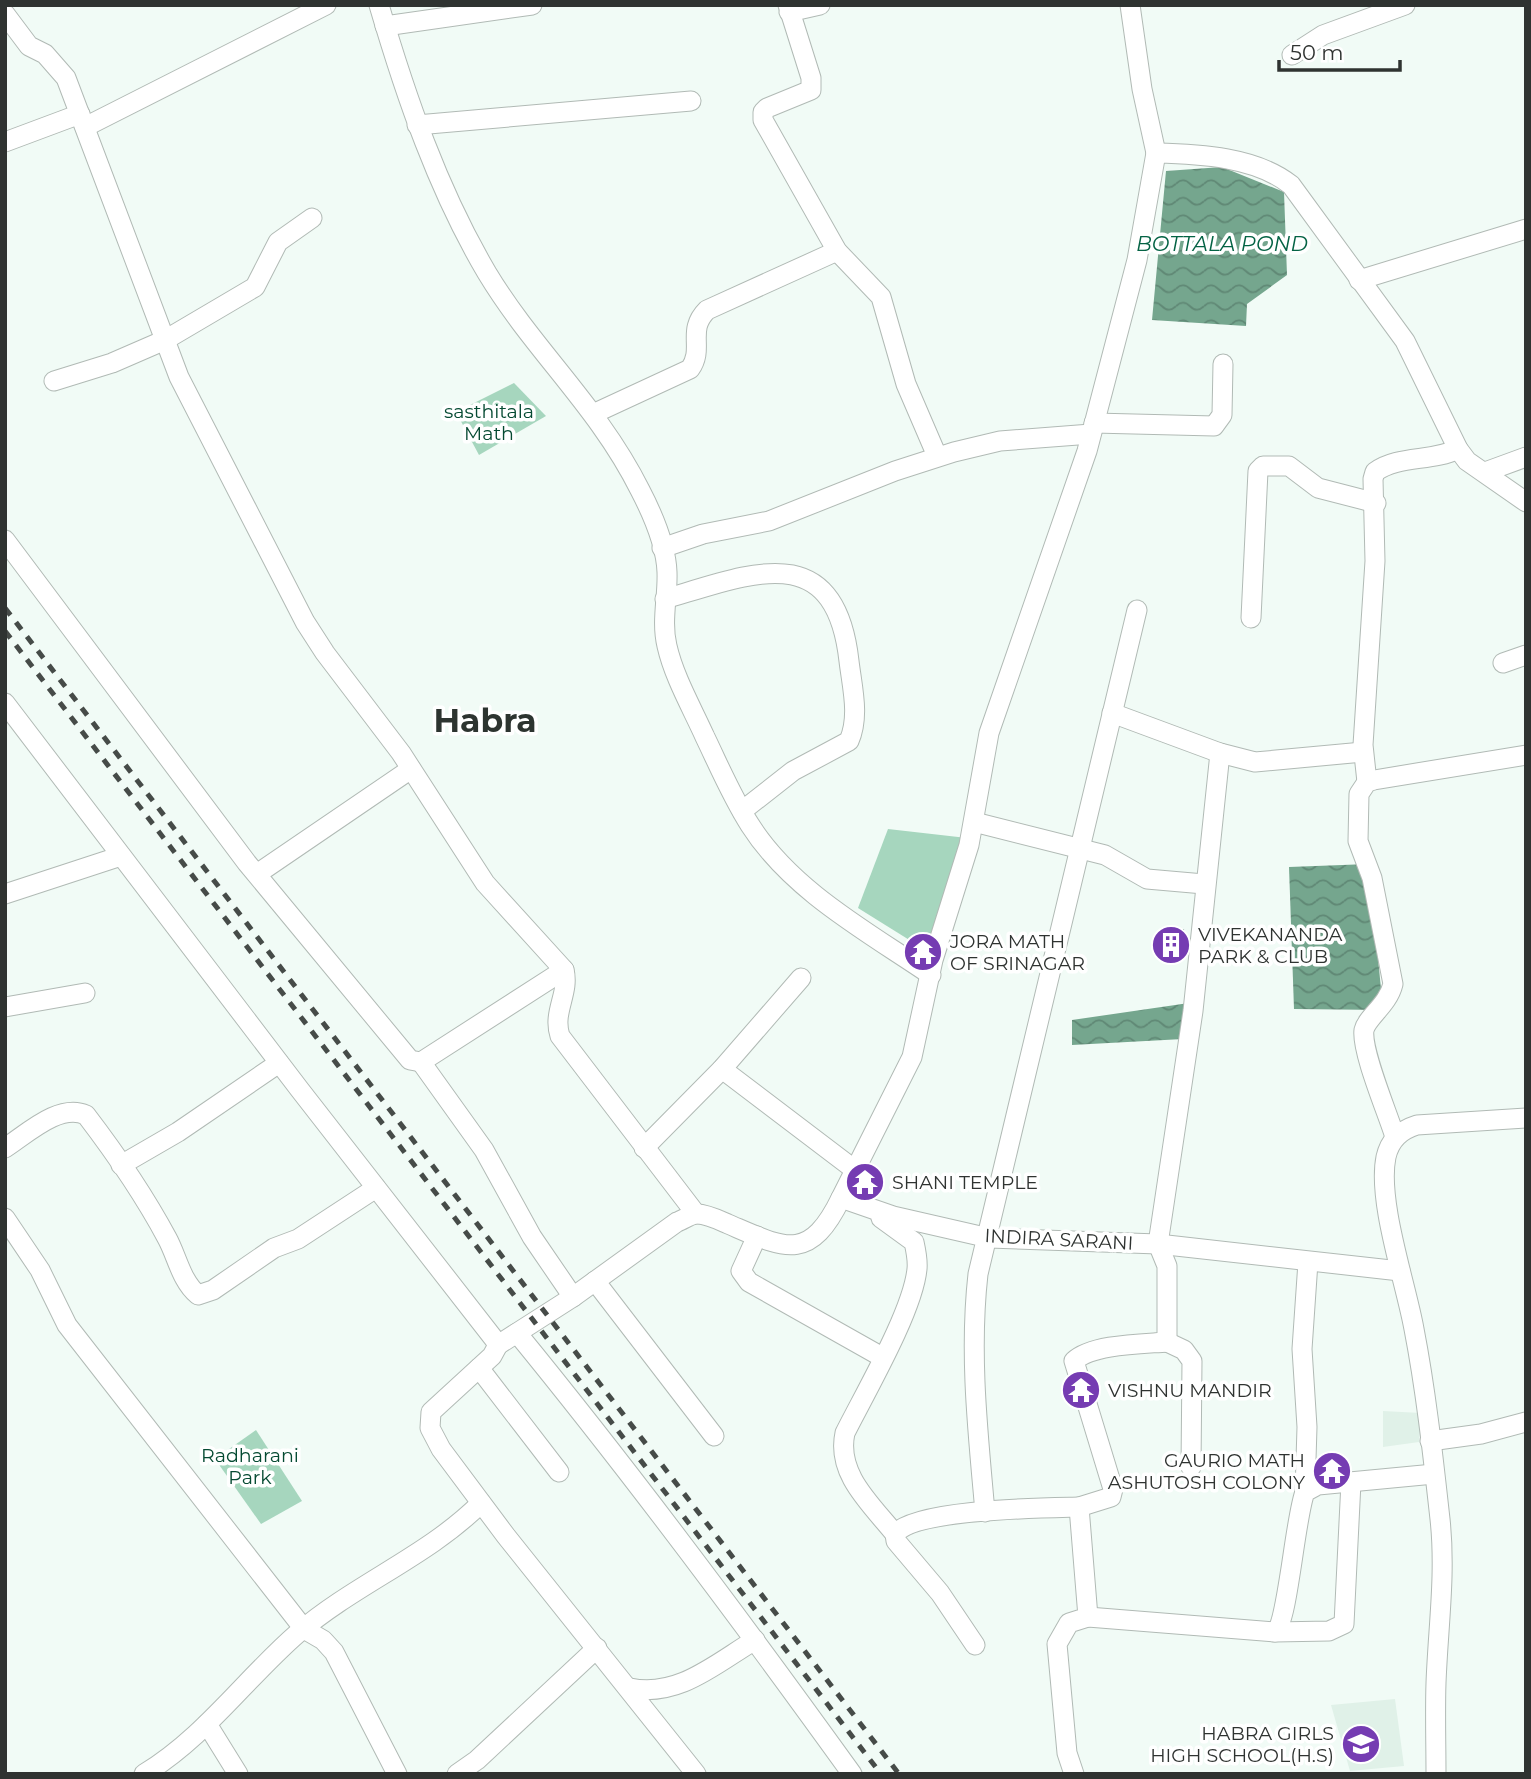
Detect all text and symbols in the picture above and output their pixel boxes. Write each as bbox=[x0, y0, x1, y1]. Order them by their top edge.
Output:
scale bar bbox=[1279, 28, 1400, 72]
text: 50 m bbox=[1290, 40, 1344, 65]
water label: BOTTALA POND bbox=[1136, 231, 1308, 256]
park label: sasthitala Math bbox=[444, 400, 534, 445]
district label: Habra bbox=[433, 700, 537, 740]
place label: VIVEKANANDA PARK & CLUB bbox=[1198, 923, 1343, 968]
building icon: VIVEKANANDA PARK & CLUB bbox=[1150, 924, 1192, 966]
place label: JORA MATH OF SRINAGAR bbox=[949, 930, 1085, 975]
temple icon: JORA MATH OF SRINAGAR bbox=[902, 931, 944, 973]
temple icon: SHANI TEMPLE bbox=[844, 1161, 886, 1203]
place label: SHANI TEMPLE bbox=[892, 1171, 1038, 1194]
street label: INDIRA SARANI bbox=[984, 1224, 1134, 1255]
temple icon: VISHNU MANDIR bbox=[1060, 1369, 1102, 1411]
place label: VISHNU MANDIR bbox=[1108, 1379, 1272, 1402]
park label: Radharani Park bbox=[201, 1444, 299, 1489]
place label: GAURIO MATH ASHUTOSH COLONY bbox=[1108, 1449, 1306, 1494]
temple icon: GAURIO MATH ASHUTOSH COLONY bbox=[1311, 1450, 1353, 1492]
place label: HABRA GIRLS HIGH SCHOOL(H.S) bbox=[1150, 1722, 1334, 1767]
school or university icon: HABRA GIRLS HIGH SCHOOL(H.S) bbox=[1340, 1723, 1382, 1765]

